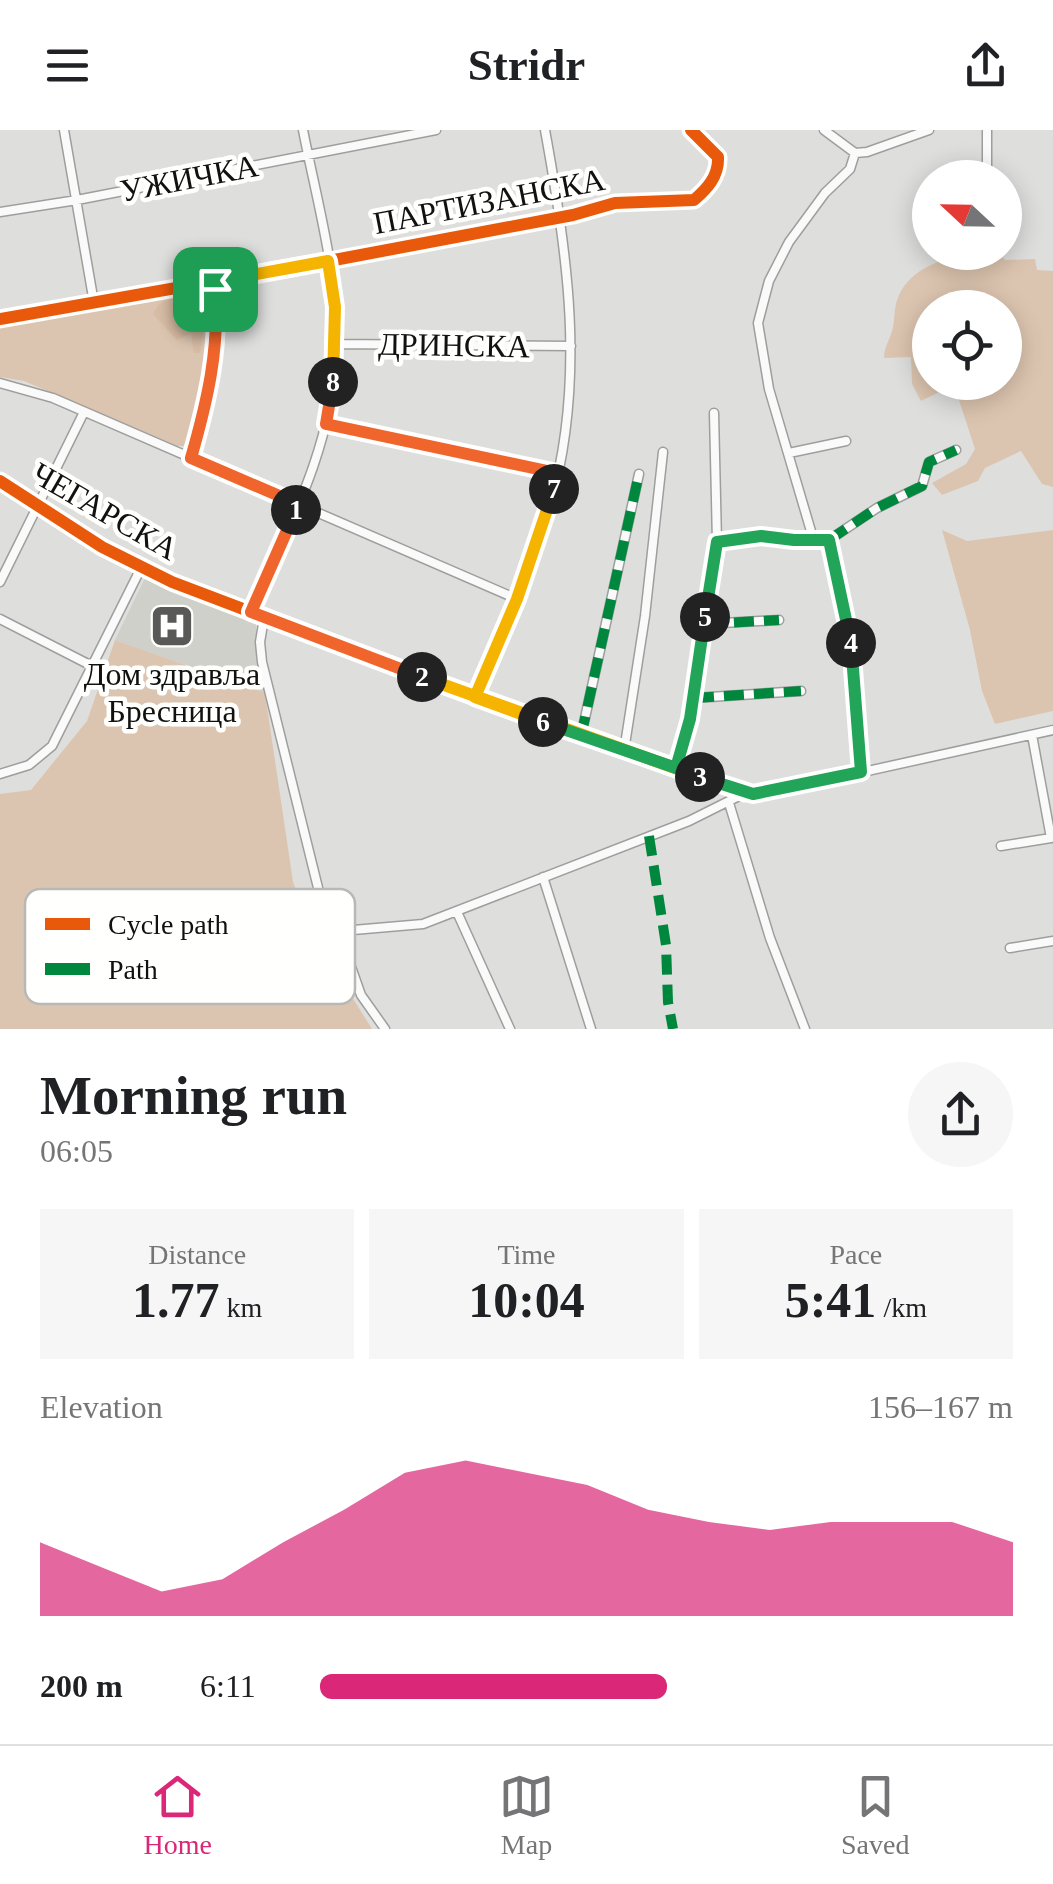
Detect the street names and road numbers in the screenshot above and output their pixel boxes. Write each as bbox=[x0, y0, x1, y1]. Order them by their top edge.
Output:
street label: УЖИЧКА bbox=[117, 147, 261, 209]
street label: ПАРТИЗАНСКА bbox=[370, 161, 608, 241]
street label: ДРИНСКА bbox=[378, 326, 530, 364]
street label: ЧЕГАРСКА bbox=[26, 455, 184, 567]

